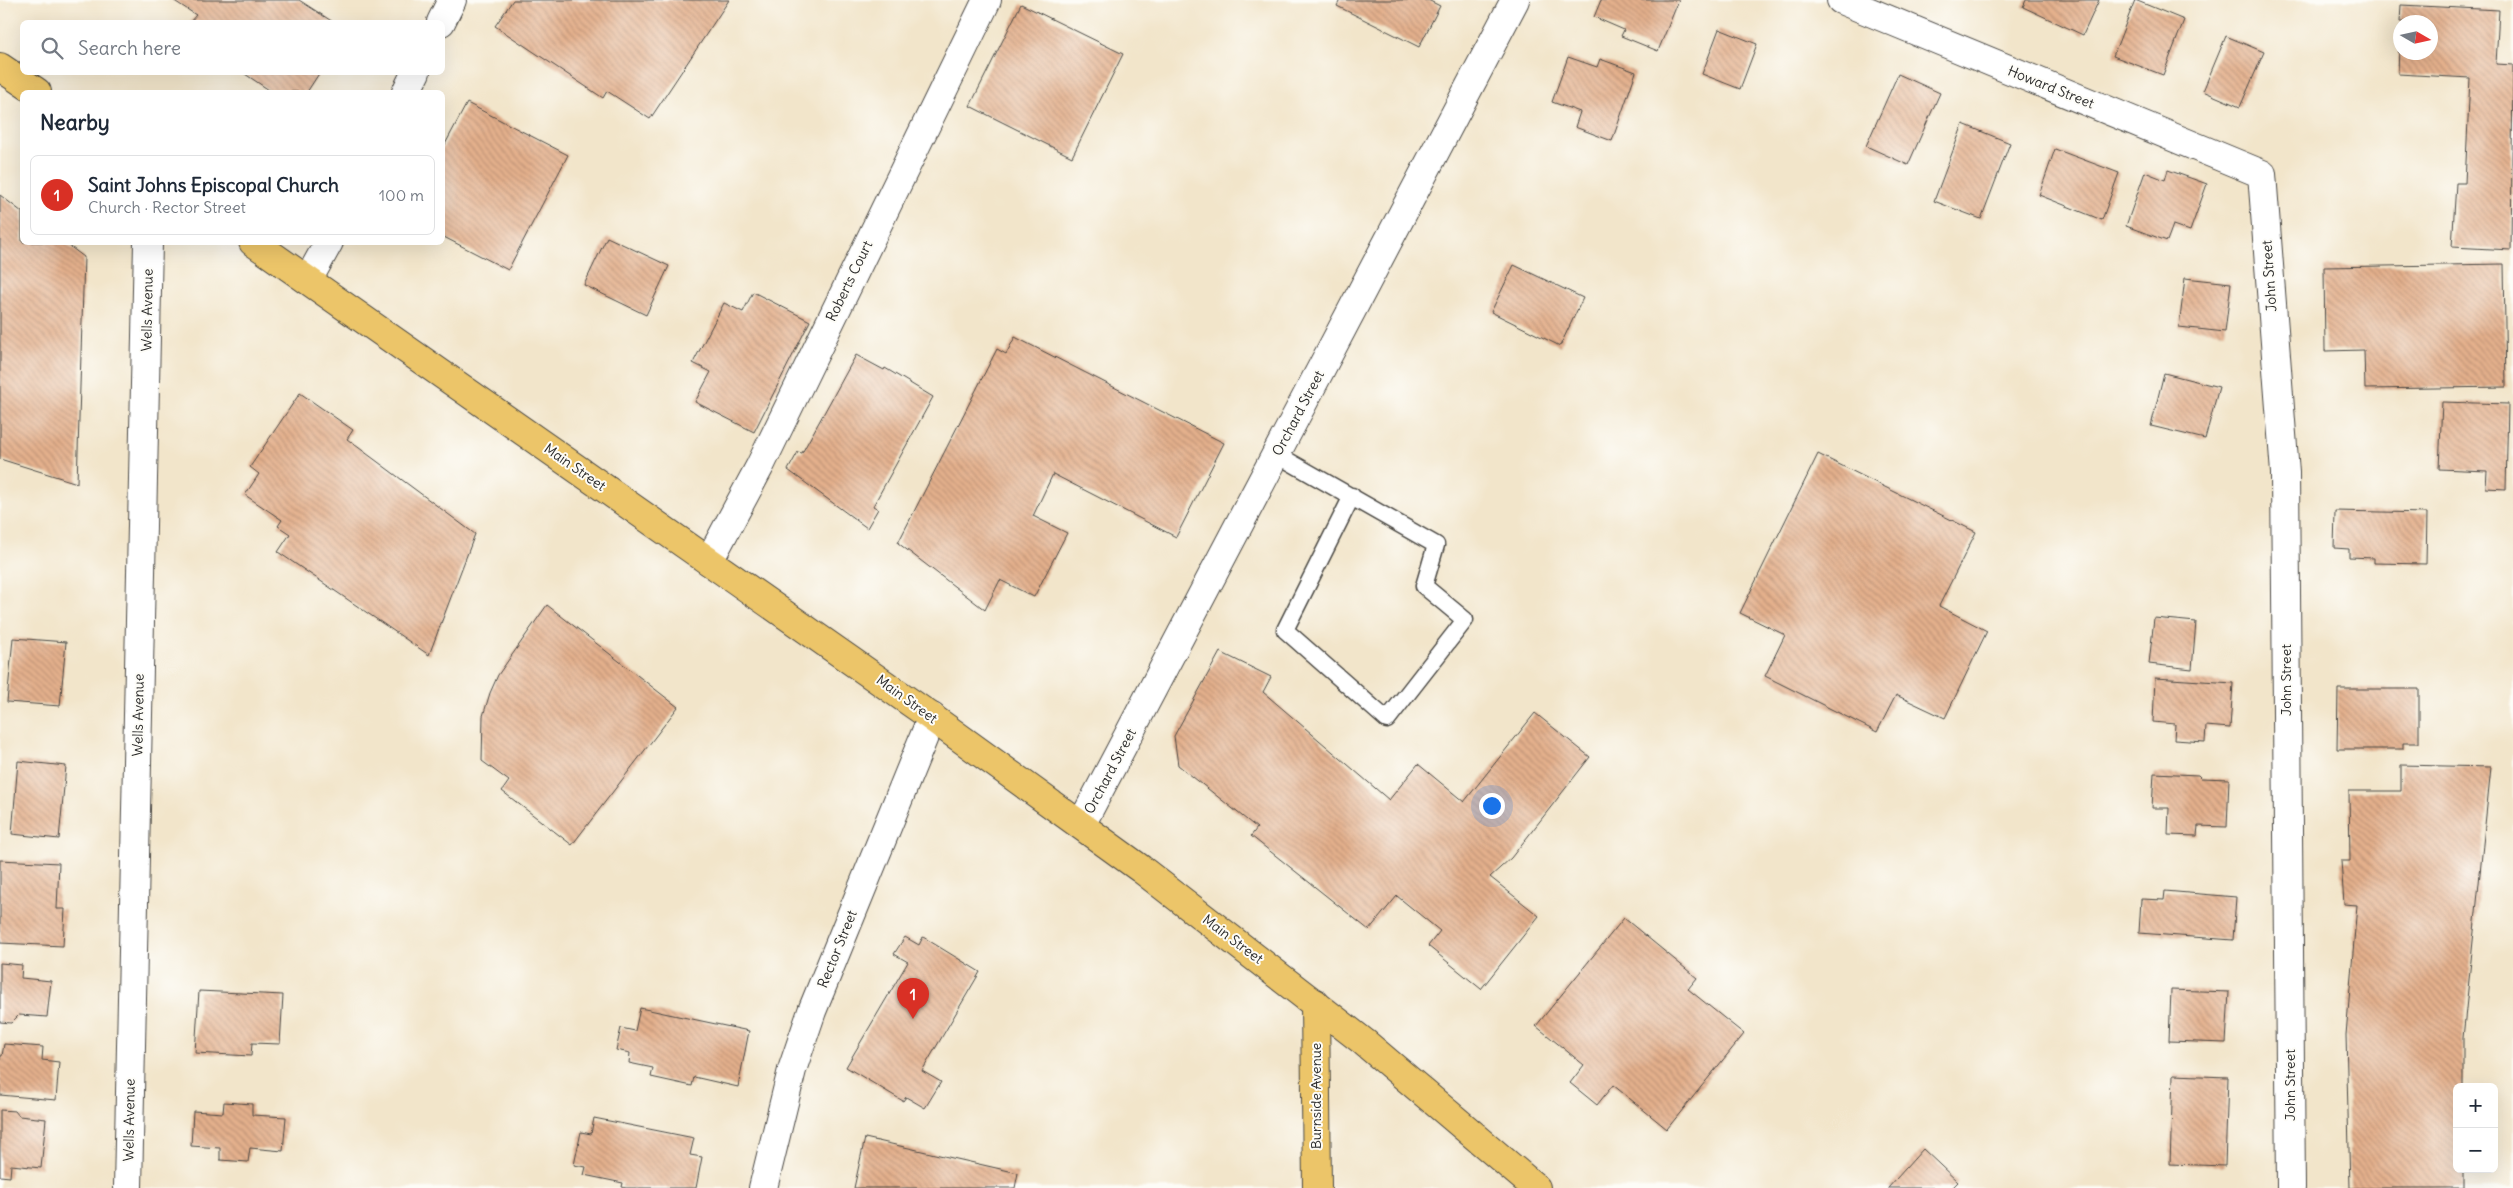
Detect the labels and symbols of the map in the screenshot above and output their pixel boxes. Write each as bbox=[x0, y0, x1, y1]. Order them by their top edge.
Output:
north arrow bbox=[2393, 15, 2438, 60]
street label: Howard Street bbox=[2005, 62, 2097, 113]
street label: Roberts Court bbox=[822, 237, 876, 324]
street label: John Street bbox=[2257, 239, 2280, 312]
street label: Wells Avenue bbox=[137, 269, 157, 351]
street label: Orchard Street bbox=[1268, 367, 1328, 459]
street label: Main Street bbox=[541, 439, 610, 495]
street label: John Street bbox=[2277, 644, 2295, 716]
street label: Main Street bbox=[873, 671, 941, 727]
street label: Wells Avenue bbox=[128, 674, 148, 756]
street label: Orchard Street bbox=[1080, 725, 1140, 817]
your location bbox=[1479, 793, 1505, 819]
street label: Rector Street bbox=[813, 907, 861, 991]
street label: Main Street bbox=[1199, 910, 1267, 968]
pin: 1 bbox=[897, 978, 929, 1019]
street label: Burnside Avenue bbox=[1307, 1043, 1325, 1149]
street label: John Street bbox=[2281, 1049, 2299, 1121]
street label: Wells Avenue bbox=[119, 1079, 139, 1161]

